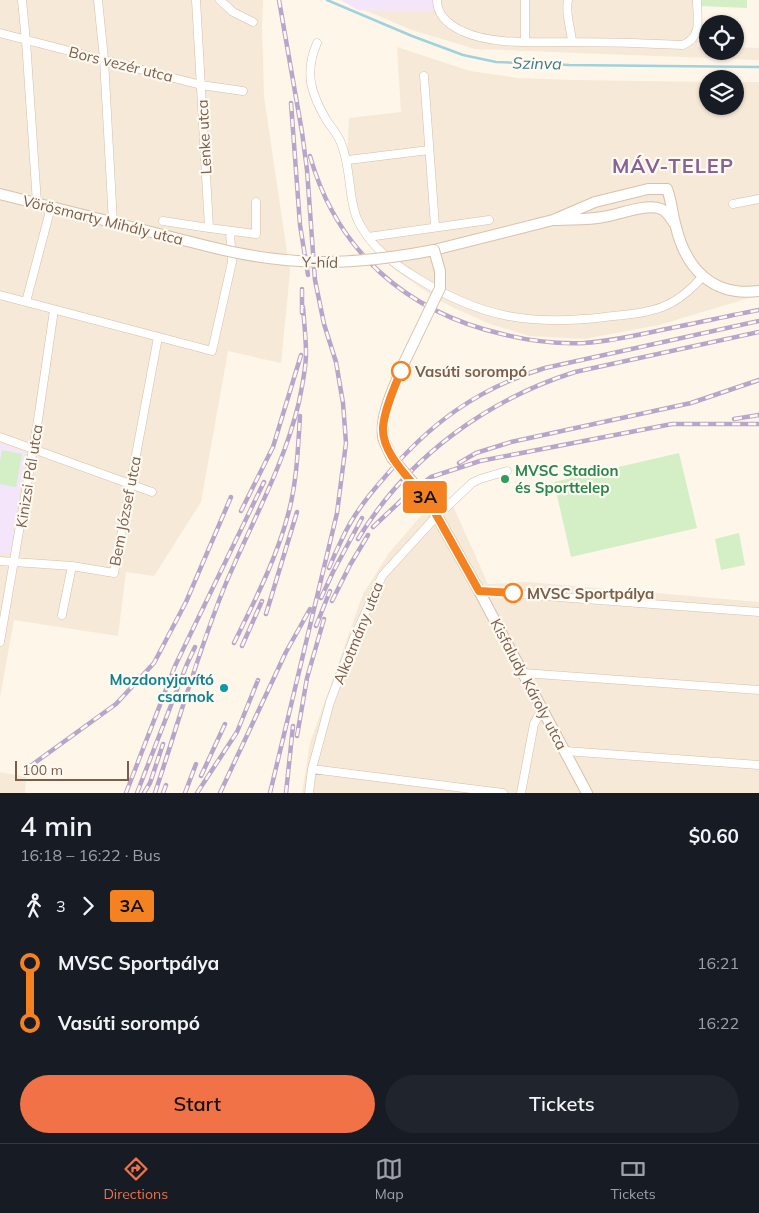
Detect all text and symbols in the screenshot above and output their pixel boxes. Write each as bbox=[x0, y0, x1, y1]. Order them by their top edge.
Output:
map controls bbox=[699, 15, 744, 115]
button: locate bbox=[699, 15, 744, 60]
street label: Bors vezér utca bbox=[67, 42, 175, 86]
water label: Szinva bbox=[512, 53, 562, 73]
button: layers bbox=[699, 70, 744, 115]
street label: Lenke utca bbox=[193, 99, 215, 175]
district label: MÁV-TELEP bbox=[612, 153, 734, 178]
street label: Vörösmarty Mihály utca bbox=[21, 191, 185, 249]
street label: Y-híd bbox=[301, 252, 338, 272]
marker: Vasúti sorompó bbox=[391, 361, 411, 381]
place label: Vasúti sorompó bbox=[414, 362, 527, 381]
street label: Kinizsi Pál utca bbox=[11, 423, 47, 529]
street label: Bem József utca bbox=[105, 455, 145, 567]
place label: MVSC Stadion és Sporttelep bbox=[515, 461, 618, 497]
marker: MVSC Stadion és Sporttelep bbox=[499, 473, 511, 485]
line badge: 3A bbox=[402, 481, 448, 513]
text: 3A bbox=[413, 485, 437, 508]
street label: Alkotmány utca bbox=[329, 579, 387, 687]
marker: MVSC Sportpálya bbox=[503, 583, 523, 603]
place label: MVSC Sportpálya bbox=[527, 584, 654, 603]
street label: Kisfaludy Károly utca bbox=[486, 615, 572, 753]
place label: Mozdonyjavító csarnok bbox=[109, 670, 215, 706]
marker: Mozdonyjavító csarnok bbox=[218, 682, 230, 694]
scale bar bbox=[15, 758, 129, 781]
text: 100 m bbox=[22, 761, 63, 779]
text: 4 min bbox=[20, 808, 93, 843]
text: $0.60 bbox=[689, 824, 739, 848]
text: 16:18 – 16:22 · Bus bbox=[20, 845, 161, 865]
icon: walk bbox=[20, 892, 48, 920]
icon: forward bbox=[74, 892, 102, 920]
text: 3A bbox=[120, 894, 144, 917]
text: 3 bbox=[56, 896, 66, 916]
text: MVSC Sportpálya bbox=[58, 951, 219, 975]
text: 16:21 bbox=[697, 953, 739, 973]
text: Vasúti sorompó bbox=[58, 1011, 200, 1035]
text: 16:22 bbox=[697, 1013, 739, 1033]
button: Start bbox=[20, 1075, 375, 1133]
button: Tickets bbox=[385, 1075, 739, 1133]
tab: Directions bbox=[103, 1155, 168, 1203]
tab: Map bbox=[375, 1155, 404, 1203]
tab: Tickets bbox=[610, 1155, 656, 1203]

